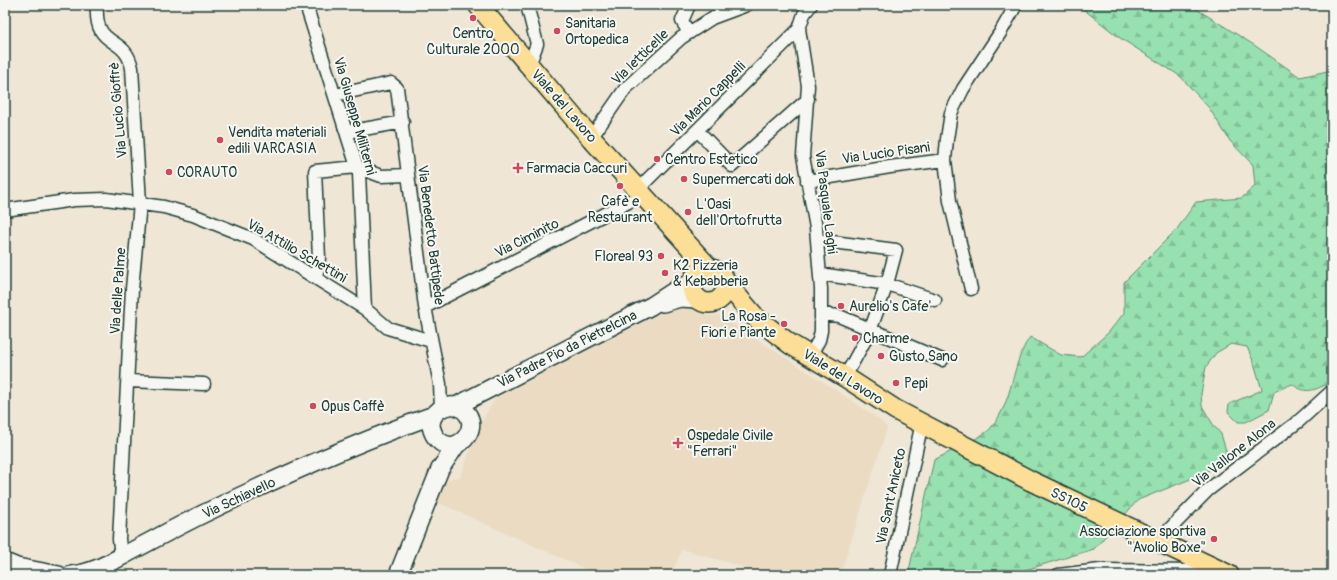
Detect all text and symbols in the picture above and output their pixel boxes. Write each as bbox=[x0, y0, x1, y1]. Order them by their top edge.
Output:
marker: Centro Culturale 2000 bbox=[468, 13, 478, 23]
place label: Sanitaria Ortopedica bbox=[565, 15, 629, 48]
place label: Centro Culturale 2000 bbox=[427, 25, 520, 58]
marker: Sanitaria Ortopedica bbox=[552, 26, 562, 36]
street label: Via Ietticelle bbox=[608, 26, 672, 88]
street label: Via Giuseppe Militerni bbox=[330, 55, 380, 177]
street label: Via Mario Cappelli bbox=[667, 57, 750, 140]
street label: Via Lucio Gioffrè bbox=[105, 61, 131, 159]
street label: Viale del Lavoro bbox=[528, 66, 601, 146]
place label: Vendita materiali edili VARCASIA bbox=[228, 124, 327, 157]
marker: Vendita materiali edili VARCASIA bbox=[215, 135, 225, 145]
street label: Via Lucio Pisani bbox=[841, 138, 932, 168]
street label: Via Pasquale Laghi bbox=[811, 149, 841, 255]
place label: Centro Estetico bbox=[665, 151, 758, 168]
marker: Centro Estetico bbox=[652, 154, 662, 164]
place label: Farmacia Caccuri bbox=[526, 160, 628, 177]
marker: Farmacia Caccuri bbox=[513, 163, 523, 173]
place label: CORAUTO bbox=[177, 164, 237, 181]
street label: Via Benedetto Battipede bbox=[414, 164, 448, 306]
marker: CORAUTO bbox=[164, 167, 174, 177]
place label: Supermercati dok bbox=[692, 171, 795, 188]
marker: Supermercati dok bbox=[679, 174, 689, 184]
marker: Cafè e Restaurant bbox=[615, 181, 625, 191]
place label: Cafè e Restaurant bbox=[588, 193, 653, 226]
place label: L'Oasi dell'Ortofrutta bbox=[696, 196, 782, 229]
marker: L'Oasi dell'Ortofrutta bbox=[683, 207, 693, 217]
street label: Via Ciminito bbox=[492, 214, 562, 261]
street label: Via Attilio Schettini bbox=[244, 216, 350, 287]
street label: Via delle Palme bbox=[106, 247, 130, 335]
place label: Floreal 93 bbox=[594, 248, 653, 265]
marker: Floreal 93 bbox=[656, 251, 666, 261]
place label: K2 Pizzeria & Kebabberia bbox=[673, 257, 748, 290]
marker: K2 Pizzeria & Kebabberia bbox=[660, 268, 670, 278]
place label: Aurelio's Cafe' bbox=[849, 298, 931, 315]
marker: Aurelio's Cafe' bbox=[836, 301, 846, 311]
street label: Via Padre Pio da Pietrelcina bbox=[494, 306, 640, 392]
place label: La Rosa - Fiori e Piante bbox=[700, 308, 776, 341]
marker: La Rosa - Fiori e Piante bbox=[779, 319, 789, 329]
place label: Charme bbox=[863, 330, 909, 347]
marker: Charme bbox=[850, 333, 860, 343]
street label: Viale del Lavoro bbox=[800, 346, 887, 409]
place label: Gusto Sano bbox=[889, 348, 958, 365]
marker: Gusto Sano bbox=[876, 351, 886, 361]
place label: Pepi bbox=[904, 375, 928, 392]
marker: Pepi bbox=[891, 378, 901, 388]
place label: Opus Caffè bbox=[321, 398, 385, 415]
marker: Opus Caffè bbox=[308, 401, 318, 411]
street label: Via Vallone Alona bbox=[1189, 415, 1279, 491]
place label: Ospedale Civile "Ferrari" bbox=[687, 427, 773, 460]
marker: Ospedale Civile "Ferrari" bbox=[672, 437, 684, 449]
street label: Via Sant'Aniceto bbox=[873, 446, 910, 545]
street label: Via Schiavello bbox=[200, 473, 279, 522]
street label: SS105 bbox=[1048, 484, 1090, 516]
place label: Associazione sportiva "Avolio Boxe" bbox=[1079, 523, 1206, 556]
marker: Associazione sportiva "Avolio Boxe" bbox=[1209, 534, 1219, 544]

